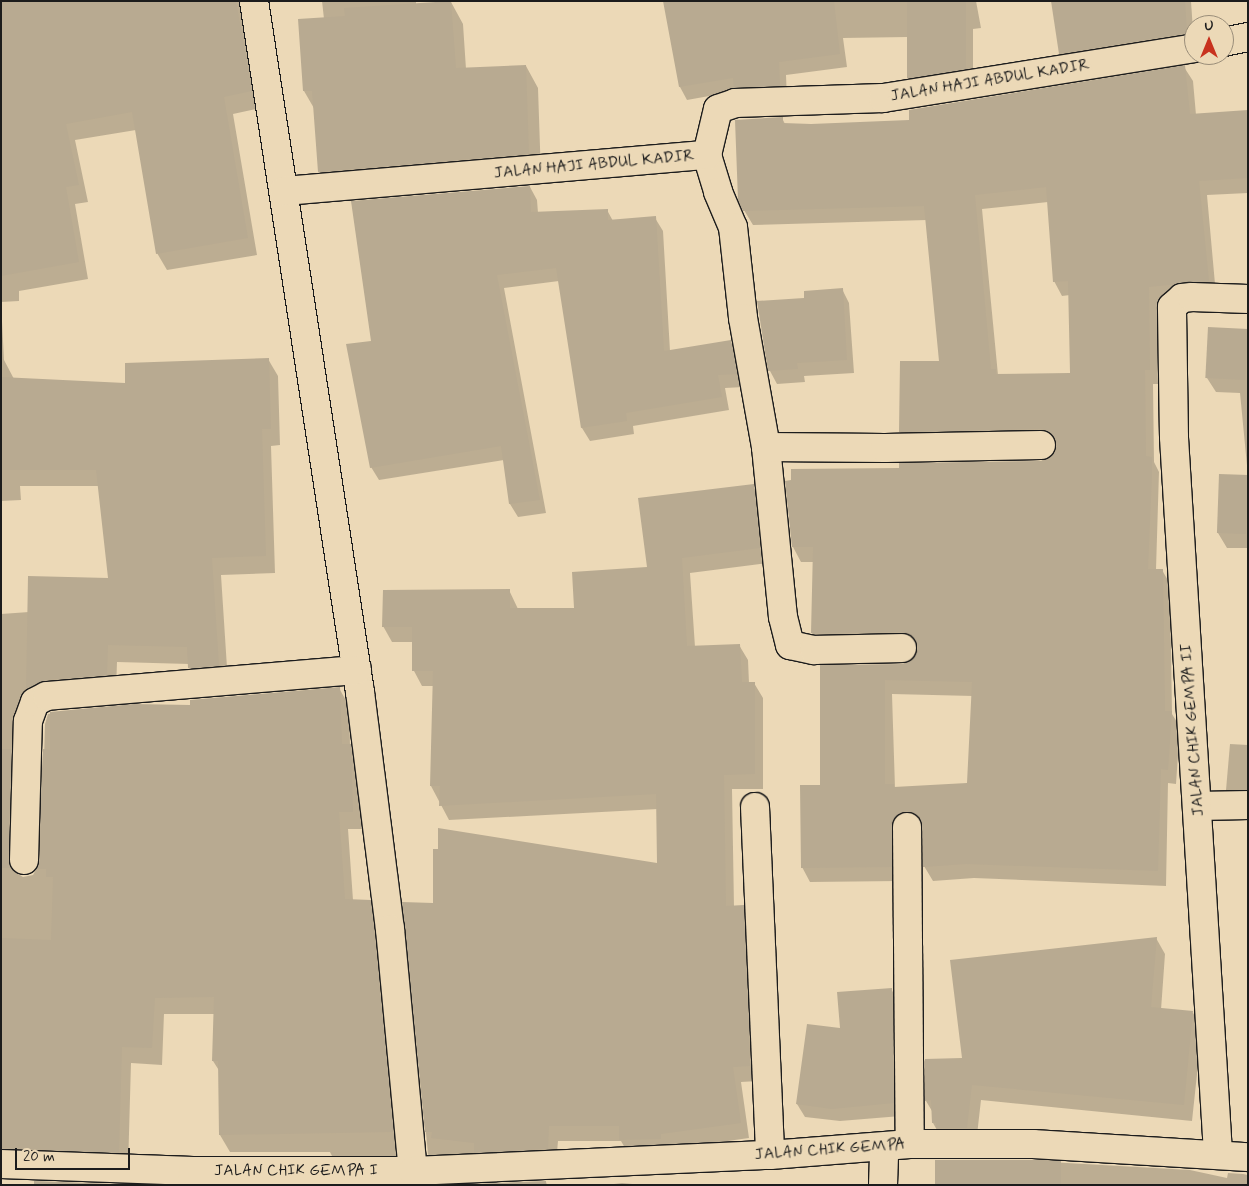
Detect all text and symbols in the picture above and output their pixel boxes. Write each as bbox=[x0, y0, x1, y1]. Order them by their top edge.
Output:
north arrow bbox=[1184, 15, 1234, 65]
text: U bbox=[1204, 17, 1214, 35]
street label: JALAN HAJI ABDUL KADIR bbox=[888, 56, 1092, 106]
street label: JALAN HAJI ABDUL KADIR bbox=[492, 147, 696, 183]
street label: JALAN CHIK GEMPA II bbox=[1177, 644, 1209, 816]
street label: JALAN CHIK GEMPA bbox=[755, 1135, 905, 1165]
scale bar bbox=[18, 1138, 132, 1170]
text: 20 m bbox=[23, 1147, 55, 1167]
street label: JALAN CHIK GEMPA I bbox=[215, 1161, 377, 1181]

